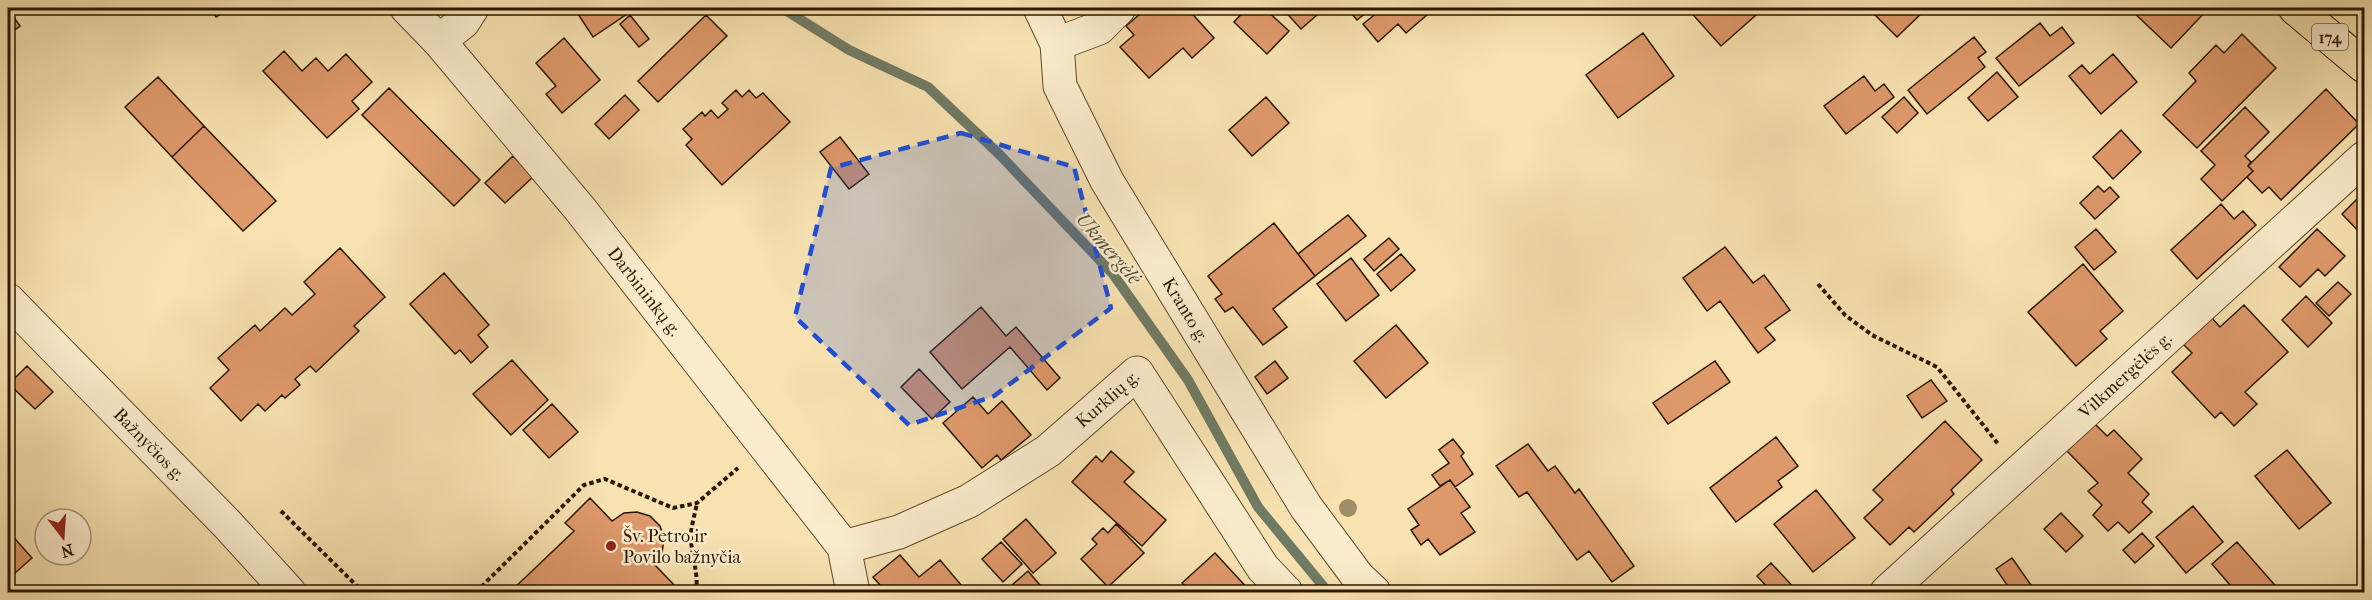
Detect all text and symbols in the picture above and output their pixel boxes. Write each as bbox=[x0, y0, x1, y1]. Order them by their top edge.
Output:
road number: 174 bbox=[2312, 24, 2348, 50]
water label: Ukmergėlė bbox=[1071, 208, 1147, 290]
street label: Darbininkų g. bbox=[603, 243, 685, 340]
street label: Kranto g. bbox=[1158, 274, 1213, 346]
street label: Vilkmergėlės g. bbox=[2074, 328, 2176, 424]
street label: Kurklių g. bbox=[1072, 366, 1144, 433]
street label: Bažnyčios g. bbox=[109, 404, 189, 485]
north arrow bbox=[33, 507, 93, 567]
place label: Šv. Petro ir Povilo bažnyčia bbox=[623, 524, 742, 568]
marker: Šv. Petro ir Povilo bažnyčia bbox=[604, 539, 618, 553]
text: N bbox=[58, 540, 76, 562]

